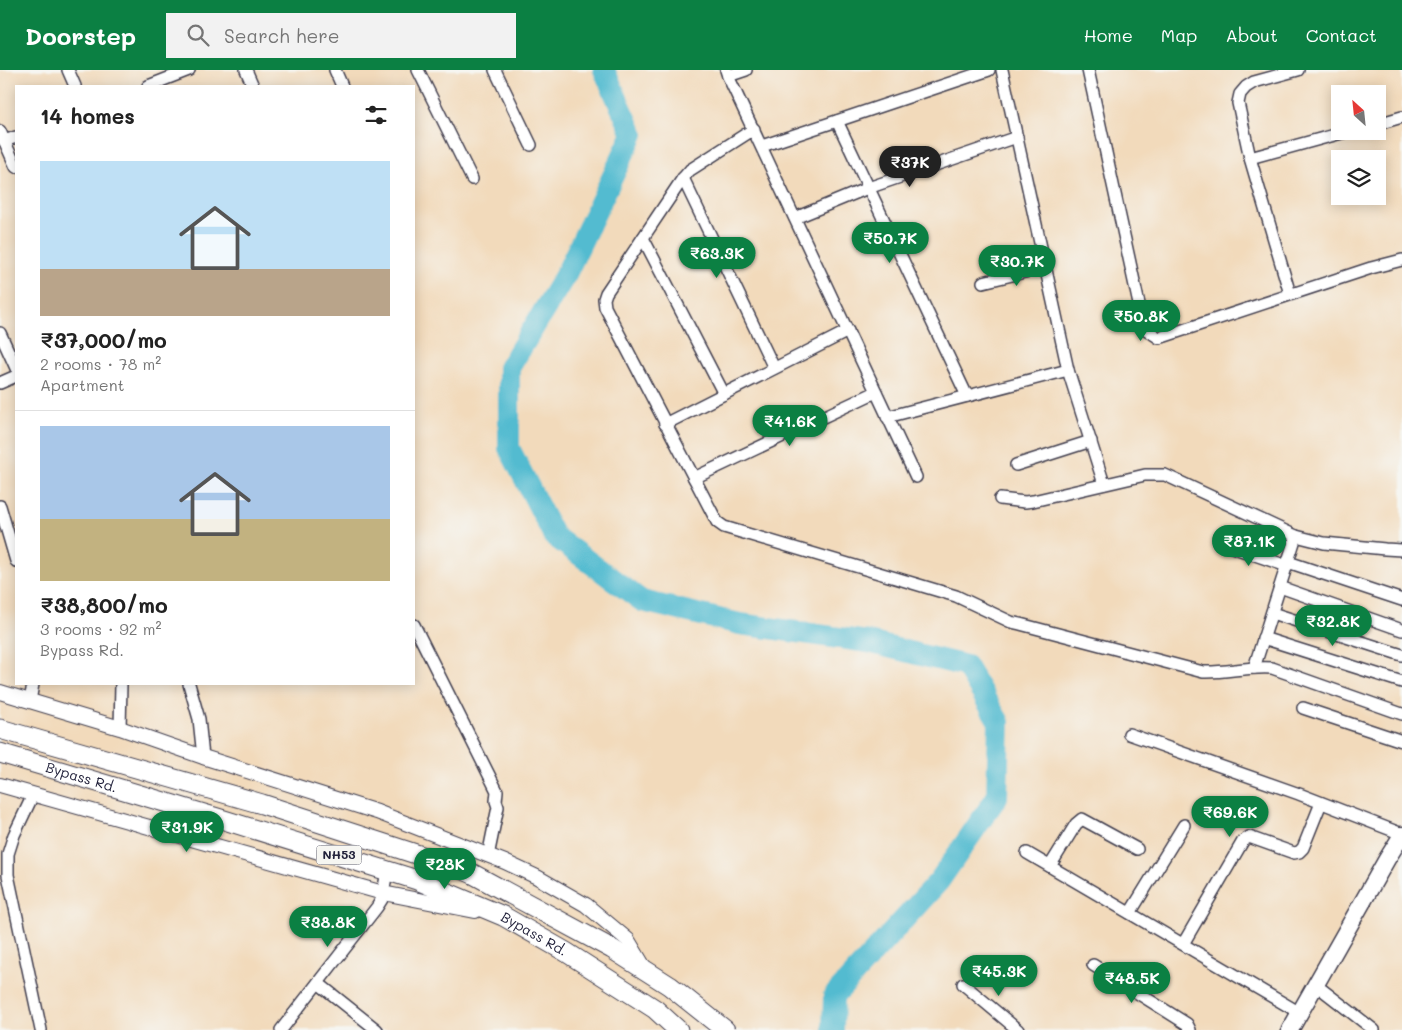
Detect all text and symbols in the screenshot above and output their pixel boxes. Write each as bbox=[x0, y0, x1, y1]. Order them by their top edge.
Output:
search box bbox=[166, 13, 516, 58]
text: Doorstep bbox=[25, 20, 136, 51]
icon: search bbox=[184, 21, 212, 49]
text: Search here bbox=[224, 23, 340, 48]
text: Home bbox=[1084, 23, 1133, 47]
text: Map bbox=[1161, 23, 1197, 47]
text: About bbox=[1225, 23, 1278, 47]
text: Contact bbox=[1306, 23, 1377, 47]
north arrow bbox=[1331, 85, 1386, 140]
map controls bbox=[1331, 85, 1386, 205]
icon: filters bbox=[362, 101, 390, 129]
text: 14 homes bbox=[40, 102, 135, 129]
pin: ₹37K bbox=[880, 146, 940, 188]
button: layers bbox=[1331, 150, 1386, 205]
text: ₹37K bbox=[890, 151, 930, 172]
icon: home bbox=[170, 193, 260, 283]
pin: ₹50.7K bbox=[849, 222, 931, 264]
text: ₹50.7K bbox=[863, 227, 917, 248]
pin: ₹63.3K bbox=[676, 236, 758, 279]
text: ₹63.3K bbox=[690, 242, 744, 263]
pin: ₹30.7K bbox=[976, 244, 1058, 287]
text: ₹30.7K bbox=[990, 250, 1044, 271]
pin: ₹50.8K bbox=[1100, 300, 1182, 342]
text: ₹50.8K bbox=[1113, 305, 1169, 326]
text: ₹37,000/mo bbox=[40, 326, 167, 353]
text: 2 rooms · 78 m² bbox=[40, 353, 161, 374]
text: Apartment bbox=[40, 374, 125, 395]
pin: ₹41.6K bbox=[749, 404, 831, 447]
text: ₹41.6K bbox=[764, 410, 816, 431]
icon: home bbox=[170, 459, 260, 549]
pin: ₹87.1K bbox=[1208, 524, 1290, 567]
text: ₹87.1K bbox=[1223, 530, 1275, 551]
text: ₹38,800/mo bbox=[40, 591, 168, 618]
pin: ₹32.8K bbox=[1292, 604, 1374, 647]
text: ₹32.8K bbox=[1306, 610, 1360, 631]
text: 3 rooms · 92 m² bbox=[40, 618, 162, 639]
text: Bypass Rd. bbox=[40, 639, 124, 660]
street label: Bypass Rd. bbox=[44, 757, 120, 796]
pin: ₹69.6K bbox=[1189, 796, 1271, 838]
text: ₹69.6K bbox=[1202, 801, 1258, 822]
pin: ₹31.9K bbox=[146, 810, 228, 853]
text: ₹31.9K bbox=[161, 816, 213, 837]
road number: NH53 bbox=[316, 846, 362, 864]
pin: ₹28K bbox=[415, 848, 475, 890]
text: ₹28K bbox=[425, 853, 465, 874]
pin: ₹38.8K bbox=[287, 906, 369, 948]
street label: Bypass Rd. bbox=[498, 907, 571, 960]
text: ₹38.8K bbox=[300, 911, 356, 932]
pin: ₹45.3K bbox=[958, 954, 1040, 997]
text: ₹45.3K bbox=[971, 960, 1027, 981]
pin: ₹48.5K bbox=[1091, 962, 1173, 1004]
text: ₹48.5K bbox=[1104, 967, 1160, 988]

